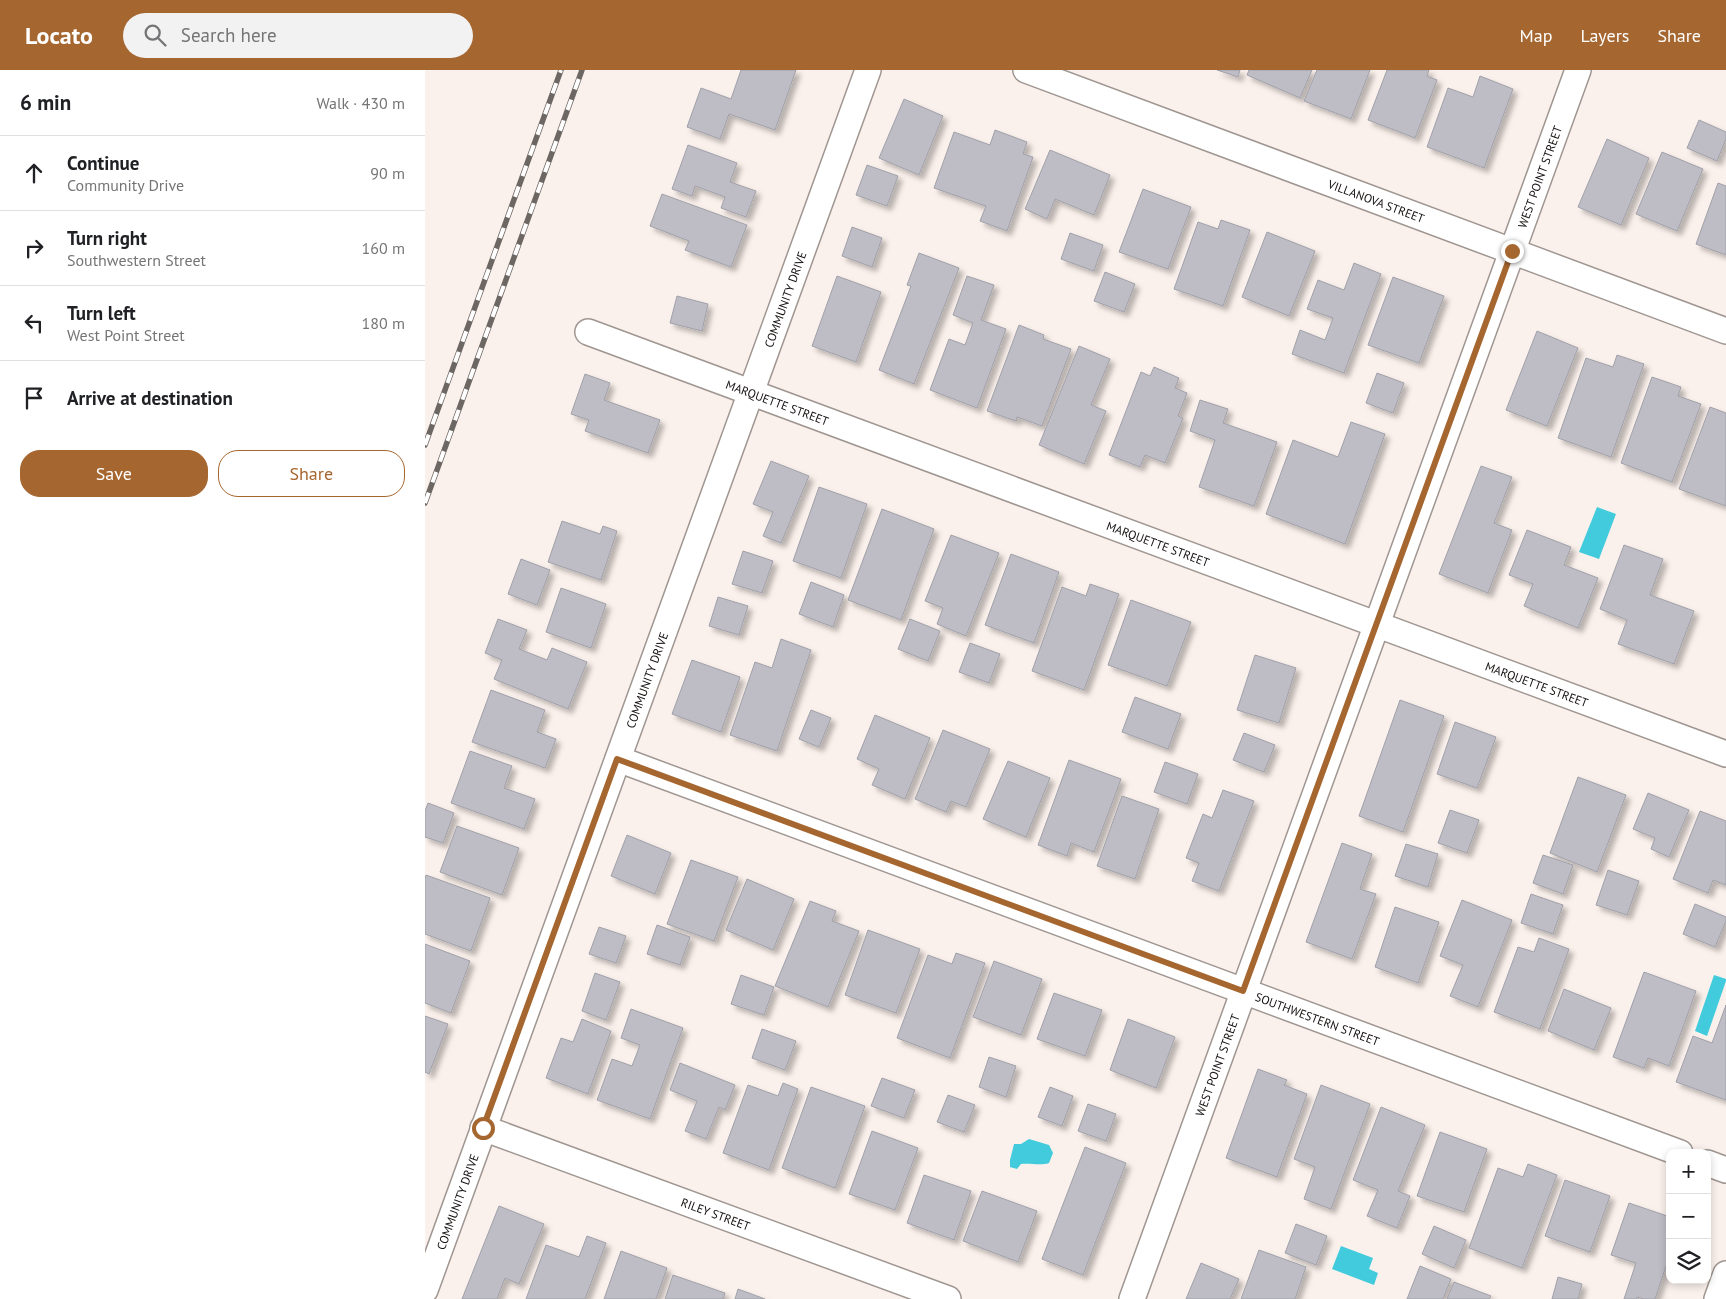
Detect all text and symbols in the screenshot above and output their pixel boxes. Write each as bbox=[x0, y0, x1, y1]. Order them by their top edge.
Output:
search box bbox=[123, 13, 473, 58]
text: Locato bbox=[25, 20, 93, 51]
icon: search bbox=[141, 21, 169, 49]
text: Search here bbox=[181, 23, 277, 47]
text: Map bbox=[1520, 24, 1552, 47]
text: Layers bbox=[1580, 24, 1629, 47]
text: Share bbox=[1657, 24, 1701, 47]
text: 6 min bbox=[20, 89, 71, 116]
text: Walk · 430 m bbox=[316, 93, 405, 113]
street label: WEST POINT STREET bbox=[1514, 123, 1565, 230]
text: Continue bbox=[67, 151, 139, 175]
icon: ahead bbox=[20, 159, 48, 187]
text: 90 m bbox=[370, 163, 405, 183]
text: Community Drive bbox=[67, 175, 184, 195]
street label: VILLANOVA STREET bbox=[1325, 176, 1427, 226]
text: Turn right bbox=[67, 226, 147, 250]
icon: right bbox=[20, 234, 48, 262]
text: 160 m bbox=[362, 238, 405, 258]
route end bbox=[1501, 240, 1524, 263]
street label: COMMUNITY DRIVE bbox=[760, 249, 809, 349]
text: Southwestern Street bbox=[67, 250, 206, 270]
text: Turn left bbox=[67, 301, 136, 325]
icon: left bbox=[20, 309, 48, 337]
text: 180 m bbox=[362, 313, 405, 333]
text: West Point Street bbox=[67, 325, 185, 345]
street label: MARQUETTE STREET bbox=[724, 376, 831, 428]
icon: arrive bbox=[20, 384, 48, 412]
text: Arrive at destination bbox=[67, 386, 233, 410]
button: Save bbox=[20, 450, 208, 497]
button: Share bbox=[218, 450, 405, 497]
street label: MARQUETTE STREET bbox=[1105, 517, 1212, 569]
street label: COMMUNITY DRIVE bbox=[622, 630, 671, 730]
street label: MARQUETTE STREET bbox=[1483, 658, 1591, 710]
street label: SOUTHWESTERN STREET bbox=[1253, 989, 1382, 1048]
street label: WEST POINT STREET bbox=[1192, 1011, 1242, 1118]
route start bbox=[472, 1117, 495, 1140]
map controls bbox=[1666, 1149, 1711, 1284]
button: + bbox=[1666, 1149, 1711, 1194]
street label: COMMUNITY DRIVE bbox=[433, 1152, 481, 1252]
street label: RILEY STREET bbox=[679, 1194, 753, 1233]
button: − bbox=[1666, 1194, 1711, 1239]
button: layers bbox=[1666, 1239, 1711, 1284]

